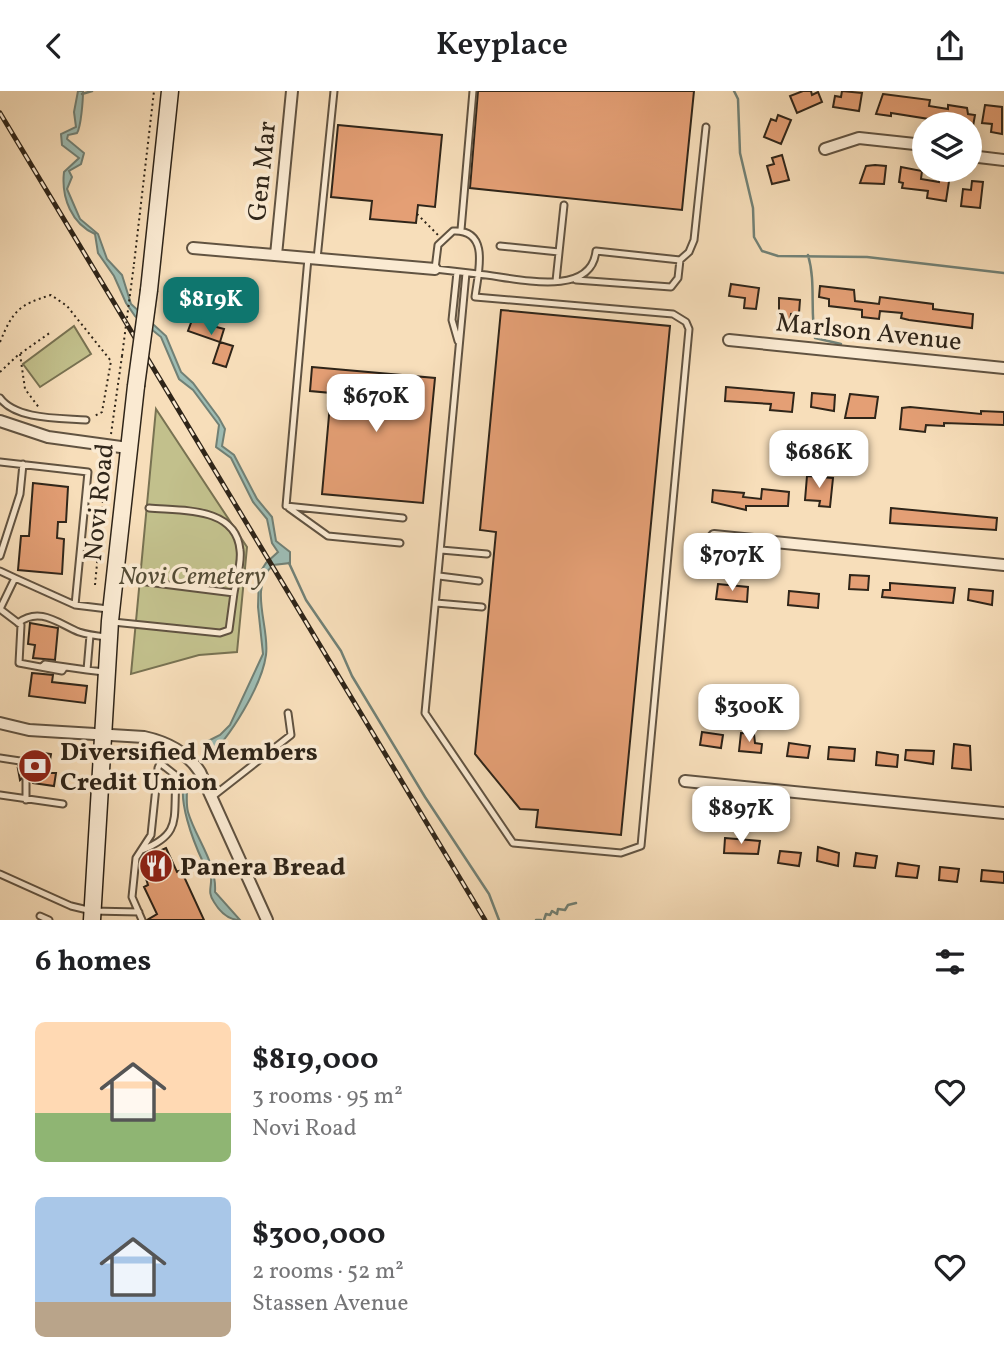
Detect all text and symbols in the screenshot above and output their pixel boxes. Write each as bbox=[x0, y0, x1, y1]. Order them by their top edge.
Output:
text: Keyplace bbox=[436, 24, 568, 68]
icon: back bbox=[35, 27, 73, 65]
icon: share bbox=[931, 27, 969, 65]
map controls bbox=[912, 112, 982, 182]
button: layers bbox=[912, 112, 982, 182]
street label: Gen Mar bbox=[240, 119, 286, 223]
pin: $819K bbox=[162, 278, 260, 337]
text: $819K bbox=[179, 284, 243, 316]
street label: Marlson Avenue bbox=[774, 305, 963, 361]
pin: $670K bbox=[327, 375, 425, 434]
text: $670K bbox=[343, 381, 409, 413]
pin: $686K bbox=[770, 431, 868, 490]
text: $686K bbox=[785, 437, 853, 469]
street label: Novi Road bbox=[76, 441, 124, 563]
pin: $707K bbox=[683, 533, 781, 593]
text: $707K bbox=[700, 540, 764, 572]
park label: Novi Cemetery bbox=[118, 559, 266, 595]
pin: $300K bbox=[700, 685, 798, 744]
text: $300K bbox=[714, 691, 784, 723]
place label: Diversified Members Credit Union bbox=[60, 735, 318, 801]
bank icon: Diversified Members Credit Union bbox=[16, 747, 54, 785]
pin: $897K bbox=[692, 787, 790, 846]
text: $897K bbox=[708, 793, 774, 825]
restaurant icon: Panera Bread bbox=[137, 847, 175, 885]
place label: Panera Bread bbox=[180, 850, 346, 886]
text: 6 homes bbox=[35, 941, 151, 983]
icon: filters bbox=[931, 943, 969, 981]
text: $819,000 bbox=[252, 1039, 378, 1081]
icon: home bbox=[91, 1050, 175, 1134]
icon: heart bbox=[931, 1073, 969, 1111]
text: 3 rooms · 95 m² bbox=[252, 1081, 403, 1113]
text: Novi Road bbox=[252, 1113, 357, 1145]
text: $300,000 bbox=[252, 1214, 386, 1256]
icon: home bbox=[91, 1225, 175, 1309]
icon: heart bbox=[931, 1248, 969, 1286]
text: 2 rooms · 52 m² bbox=[252, 1256, 404, 1288]
text: Stassen Avenue bbox=[252, 1288, 408, 1320]

